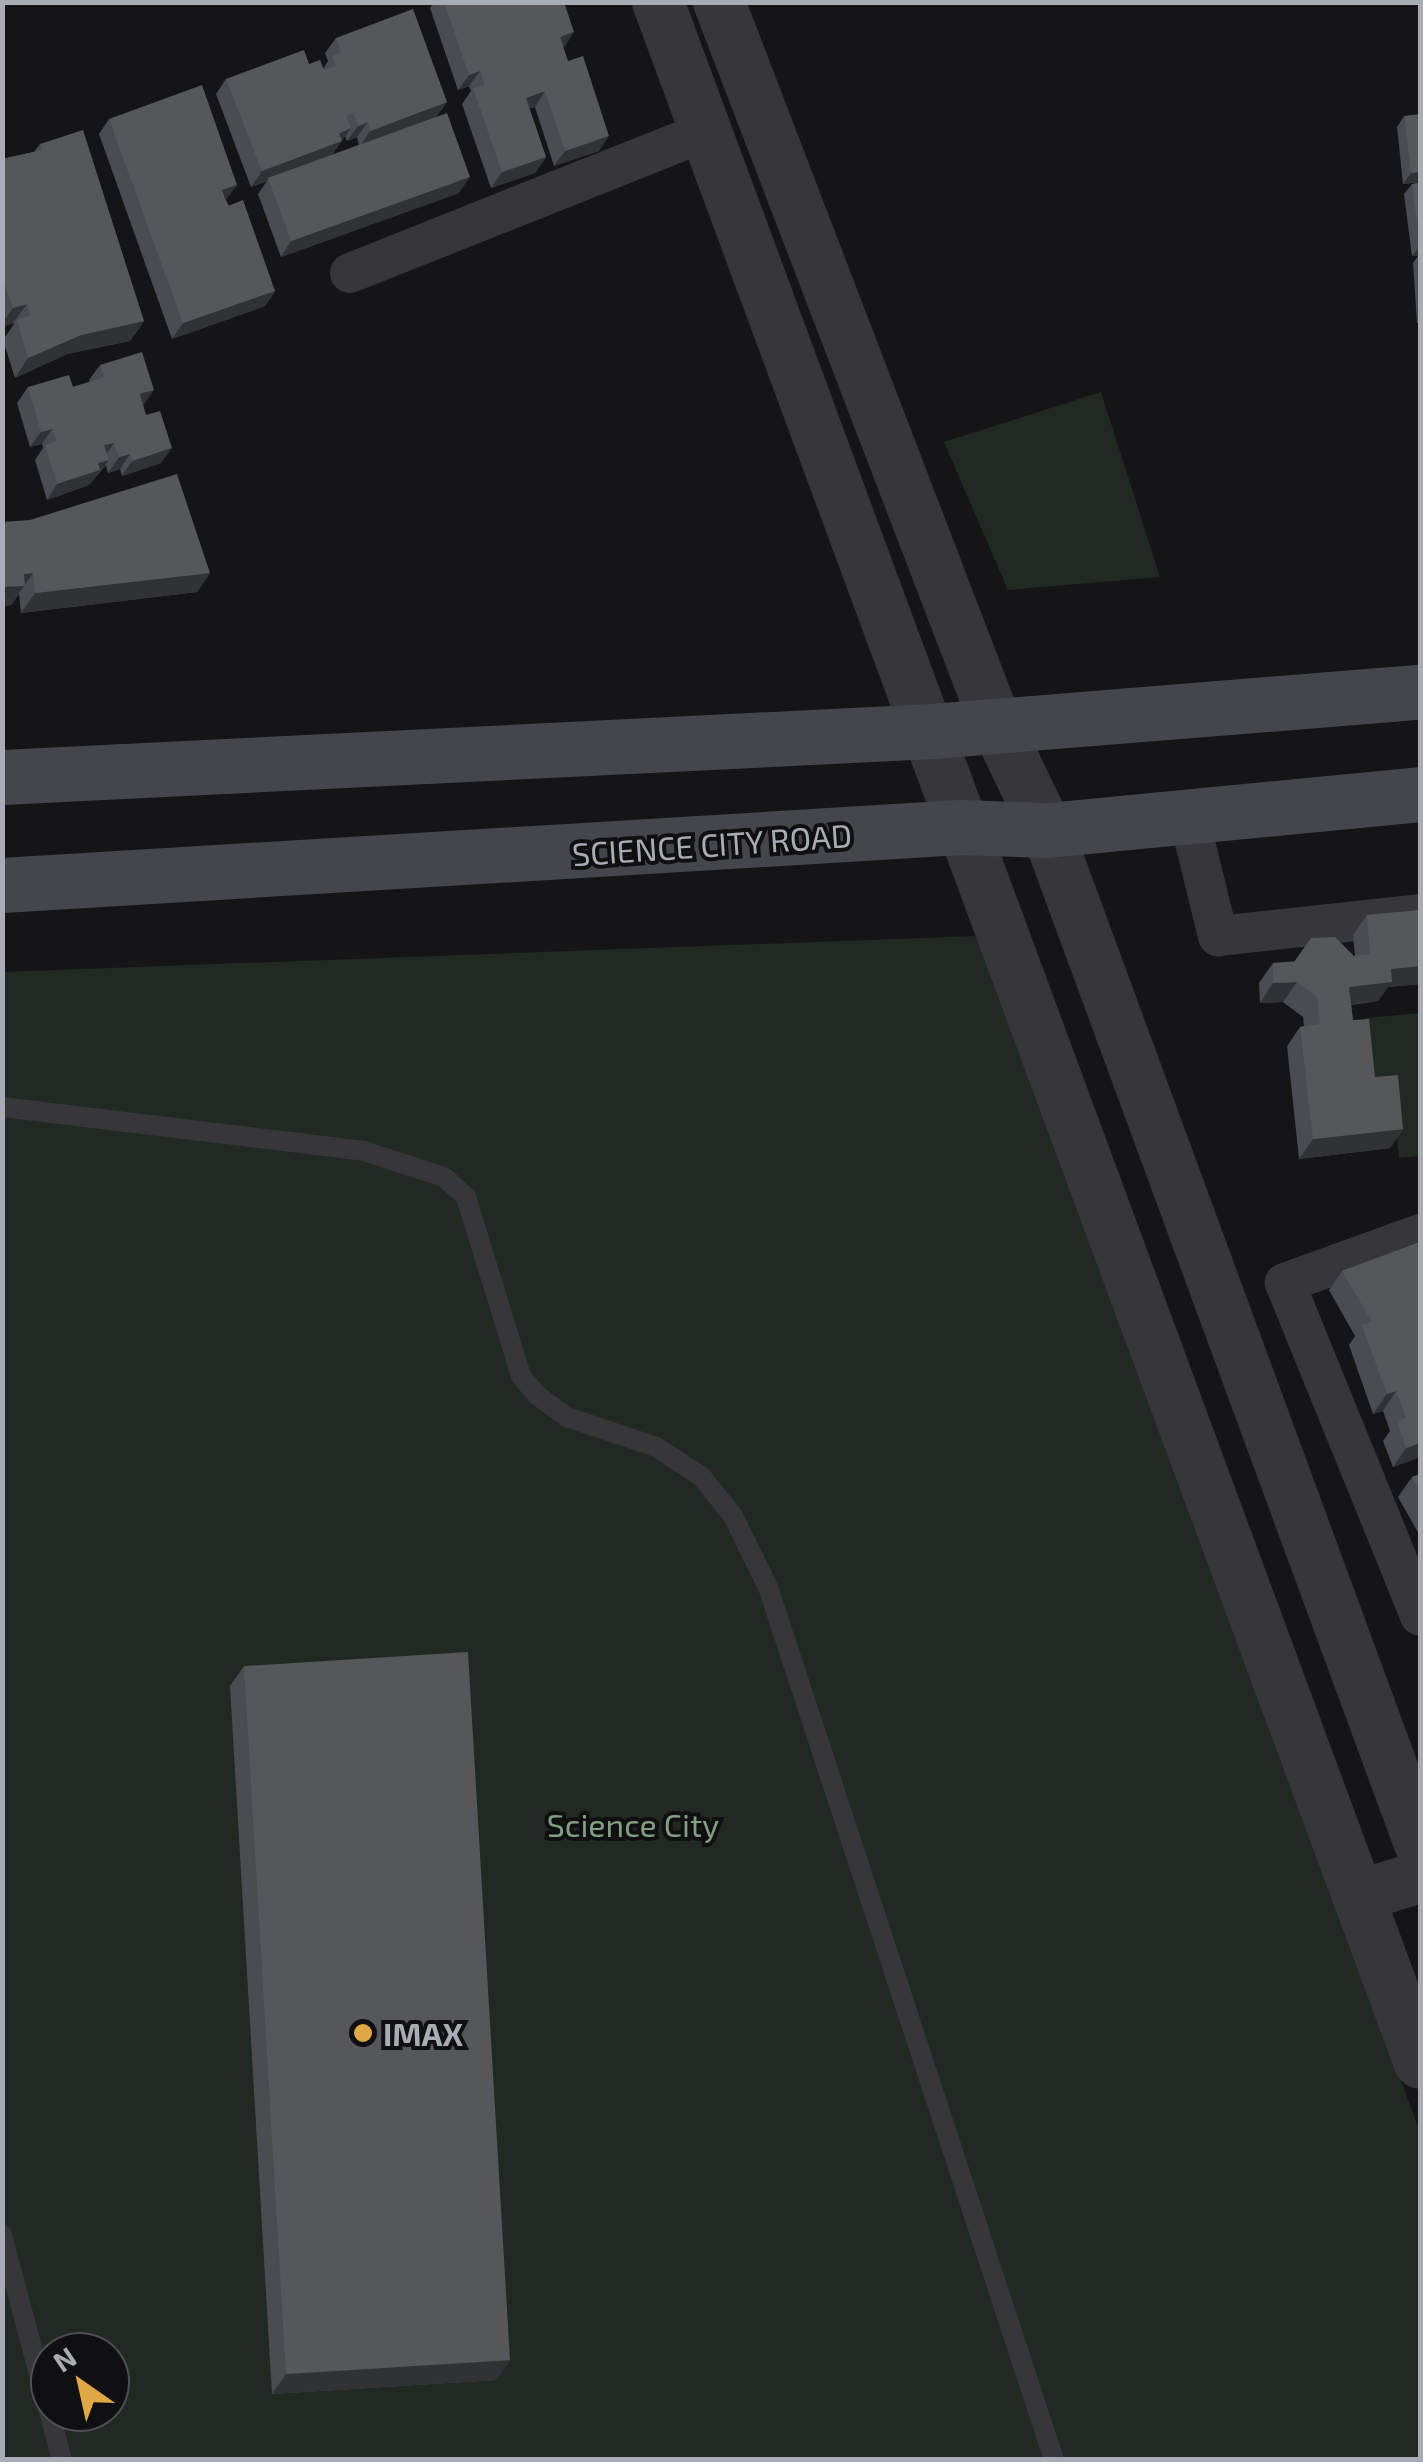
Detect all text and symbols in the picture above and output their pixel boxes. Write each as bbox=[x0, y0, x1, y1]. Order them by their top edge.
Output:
street label: SCIENCE CITY ROAD bbox=[570, 815, 854, 873]
park label: Science City bbox=[547, 1805, 719, 1843]
place label: IMAX bbox=[383, 2014, 463, 2052]
marker: IMAX bbox=[352, 2022, 374, 2044]
north arrow bbox=[30, 2332, 130, 2432]
text: N bbox=[46, 2339, 82, 2379]

